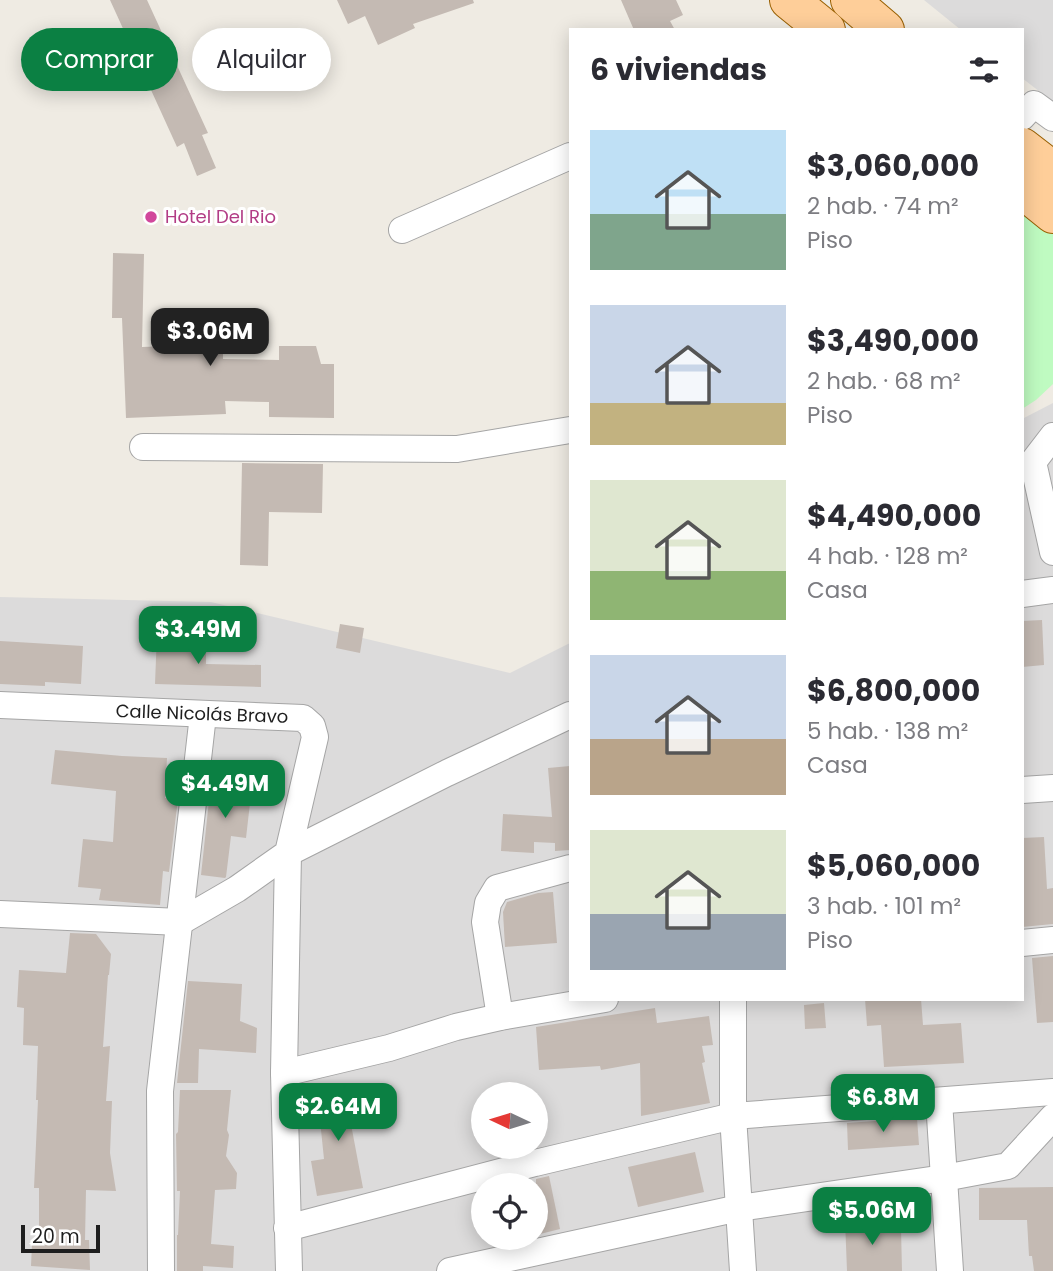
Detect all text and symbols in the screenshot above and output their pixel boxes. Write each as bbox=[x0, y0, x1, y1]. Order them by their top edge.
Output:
chip: Comprar bbox=[21, 28, 178, 91]
chip: Alquilar bbox=[192, 28, 331, 91]
text: 6 viviendas bbox=[590, 48, 767, 91]
icon: filters bbox=[965, 51, 1003, 89]
text: $3,060,000 bbox=[807, 144, 979, 187]
icon: home bbox=[646, 158, 730, 242]
text: 2 hab. · 74 m² bbox=[807, 190, 959, 222]
place label: Hotel Del Rio bbox=[165, 204, 276, 229]
marker: Hotel Del Rio bbox=[143, 209, 159, 225]
text: Piso bbox=[807, 224, 853, 256]
pin: $3.06M bbox=[153, 308, 267, 368]
text: $3.06M bbox=[167, 315, 253, 347]
text: $3,490,000 bbox=[807, 319, 979, 362]
icon: home bbox=[646, 333, 730, 417]
text: 2 hab. · 68 m² bbox=[807, 365, 961, 397]
text: Piso bbox=[807, 399, 853, 431]
text: $4,490,000 bbox=[807, 494, 981, 537]
icon: home bbox=[646, 508, 730, 592]
text: 4 hab. · 128 m² bbox=[807, 540, 968, 572]
text: Casa bbox=[807, 574, 868, 606]
pin: $3.49M bbox=[141, 606, 255, 666]
text: $3.49M bbox=[155, 613, 241, 645]
text: $6,800,000 bbox=[807, 669, 980, 712]
icon: home bbox=[646, 683, 730, 767]
street label: Calle Nicolás Bravo bbox=[115, 698, 289, 729]
text: 5 hab. · 138 m² bbox=[807, 715, 968, 747]
text: Casa bbox=[807, 749, 868, 781]
pin: $4.49M bbox=[168, 760, 282, 820]
text: $4.49M bbox=[181, 767, 269, 799]
text: $5,060,000 bbox=[807, 844, 980, 887]
icon: home bbox=[646, 858, 730, 942]
text: 3 hab. · 101 m² bbox=[807, 890, 961, 922]
text: Piso bbox=[807, 924, 853, 956]
pin: $6.8M bbox=[834, 1074, 932, 1134]
text: $6.8M bbox=[847, 1081, 919, 1113]
north arrow bbox=[471, 1082, 548, 1158]
map controls bbox=[471, 1082, 548, 1250]
pin: $2.64M bbox=[281, 1084, 395, 1143]
text: $2.64M bbox=[295, 1090, 381, 1122]
button: locate bbox=[471, 1173, 548, 1250]
pin: $5.06M bbox=[815, 1188, 929, 1247]
text: $5.06M bbox=[828, 1194, 916, 1226]
scale bar bbox=[21, 1222, 100, 1254]
text: 20 m bbox=[32, 1223, 80, 1250]

